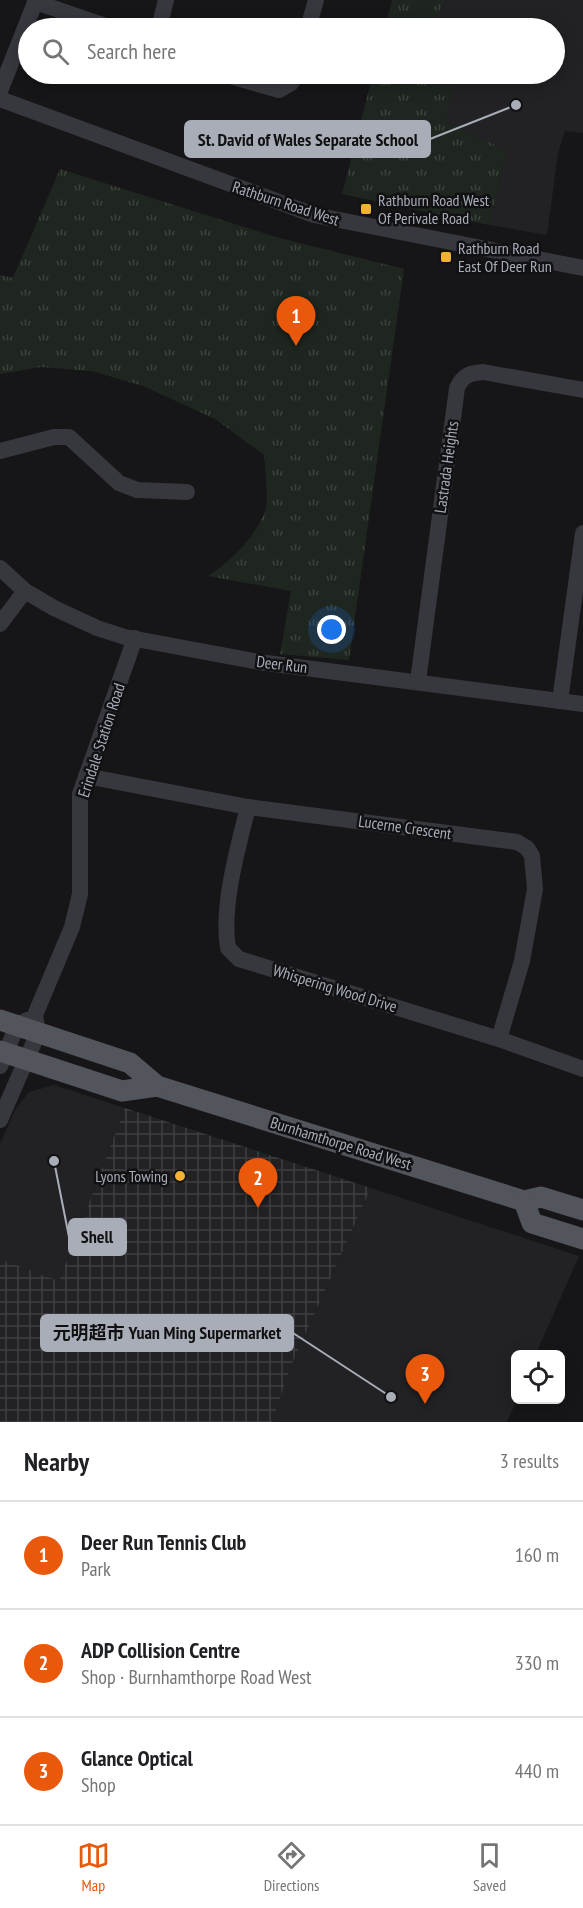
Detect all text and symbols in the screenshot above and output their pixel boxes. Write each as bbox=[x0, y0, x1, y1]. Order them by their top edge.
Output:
search box bbox=[18, 18, 565, 84]
icon: search bbox=[39, 35, 72, 68]
text: Search here bbox=[87, 37, 176, 65]
callout: St. David of Wales Separate School bbox=[185, 121, 430, 157]
text: St. David of Wales Separate School bbox=[198, 128, 419, 151]
street label: Rathburn Road West bbox=[230, 176, 343, 230]
place label: Rathburn Road West Of Perivale Road bbox=[378, 190, 490, 228]
marker: Rathburn Road West Of Perivale Road bbox=[359, 202, 373, 216]
place label: Rathburn Road East Of Deer Run bbox=[458, 238, 552, 276]
marker: Rathburn Road East Of Deer Run bbox=[439, 250, 453, 264]
pin: 1 bbox=[276, 296, 316, 346]
street label: Lastrada Heights bbox=[430, 420, 462, 514]
your location bbox=[317, 615, 346, 644]
street label: Deer Run bbox=[256, 651, 308, 677]
street label: Erindale Station Road bbox=[73, 680, 129, 800]
street label: Lucerne Crescent bbox=[357, 811, 453, 844]
street label: Whispering Wood Drive bbox=[271, 960, 399, 1016]
street label: Burnhamthorpe Road West bbox=[268, 1112, 415, 1174]
pin: 2 bbox=[238, 1158, 278, 1208]
place label: Lyons Towing bbox=[95, 1166, 168, 1186]
marker: Lyons Towing bbox=[173, 1169, 187, 1183]
callout: Shell bbox=[69, 1219, 126, 1255]
text: Shell bbox=[81, 1225, 114, 1248]
callout: 元明超市 Yuan Ming Supermarket bbox=[41, 1315, 293, 1351]
text: 元明超市 Yuan Ming Supermarket bbox=[53, 1321, 282, 1344]
map controls bbox=[511, 1350, 565, 1404]
button: locate bbox=[511, 1350, 565, 1404]
pin: 3 bbox=[406, 1354, 444, 1404]
text: Nearby bbox=[24, 1445, 89, 1478]
text: 3 results bbox=[500, 1448, 559, 1474]
text: Deer Run Tennis Club bbox=[81, 1528, 246, 1556]
text: 1 bbox=[39, 1542, 48, 1568]
text: 160 m bbox=[515, 1542, 559, 1568]
text: Park bbox=[81, 1556, 111, 1582]
text: ADP Collision Centre bbox=[81, 1636, 240, 1664]
text: 2 bbox=[39, 1650, 48, 1676]
text: 330 m bbox=[515, 1650, 559, 1676]
text: Shop · Burnhamthorpe Road West bbox=[81, 1664, 312, 1690]
text: Glance Optical bbox=[81, 1744, 193, 1772]
text: 3 bbox=[39, 1758, 48, 1784]
text: 440 m bbox=[515, 1758, 559, 1784]
text: Shop bbox=[81, 1772, 116, 1798]
tab: Map bbox=[77, 1839, 110, 1895]
tab: Directions bbox=[264, 1839, 319, 1895]
tab: Saved bbox=[473, 1839, 506, 1895]

